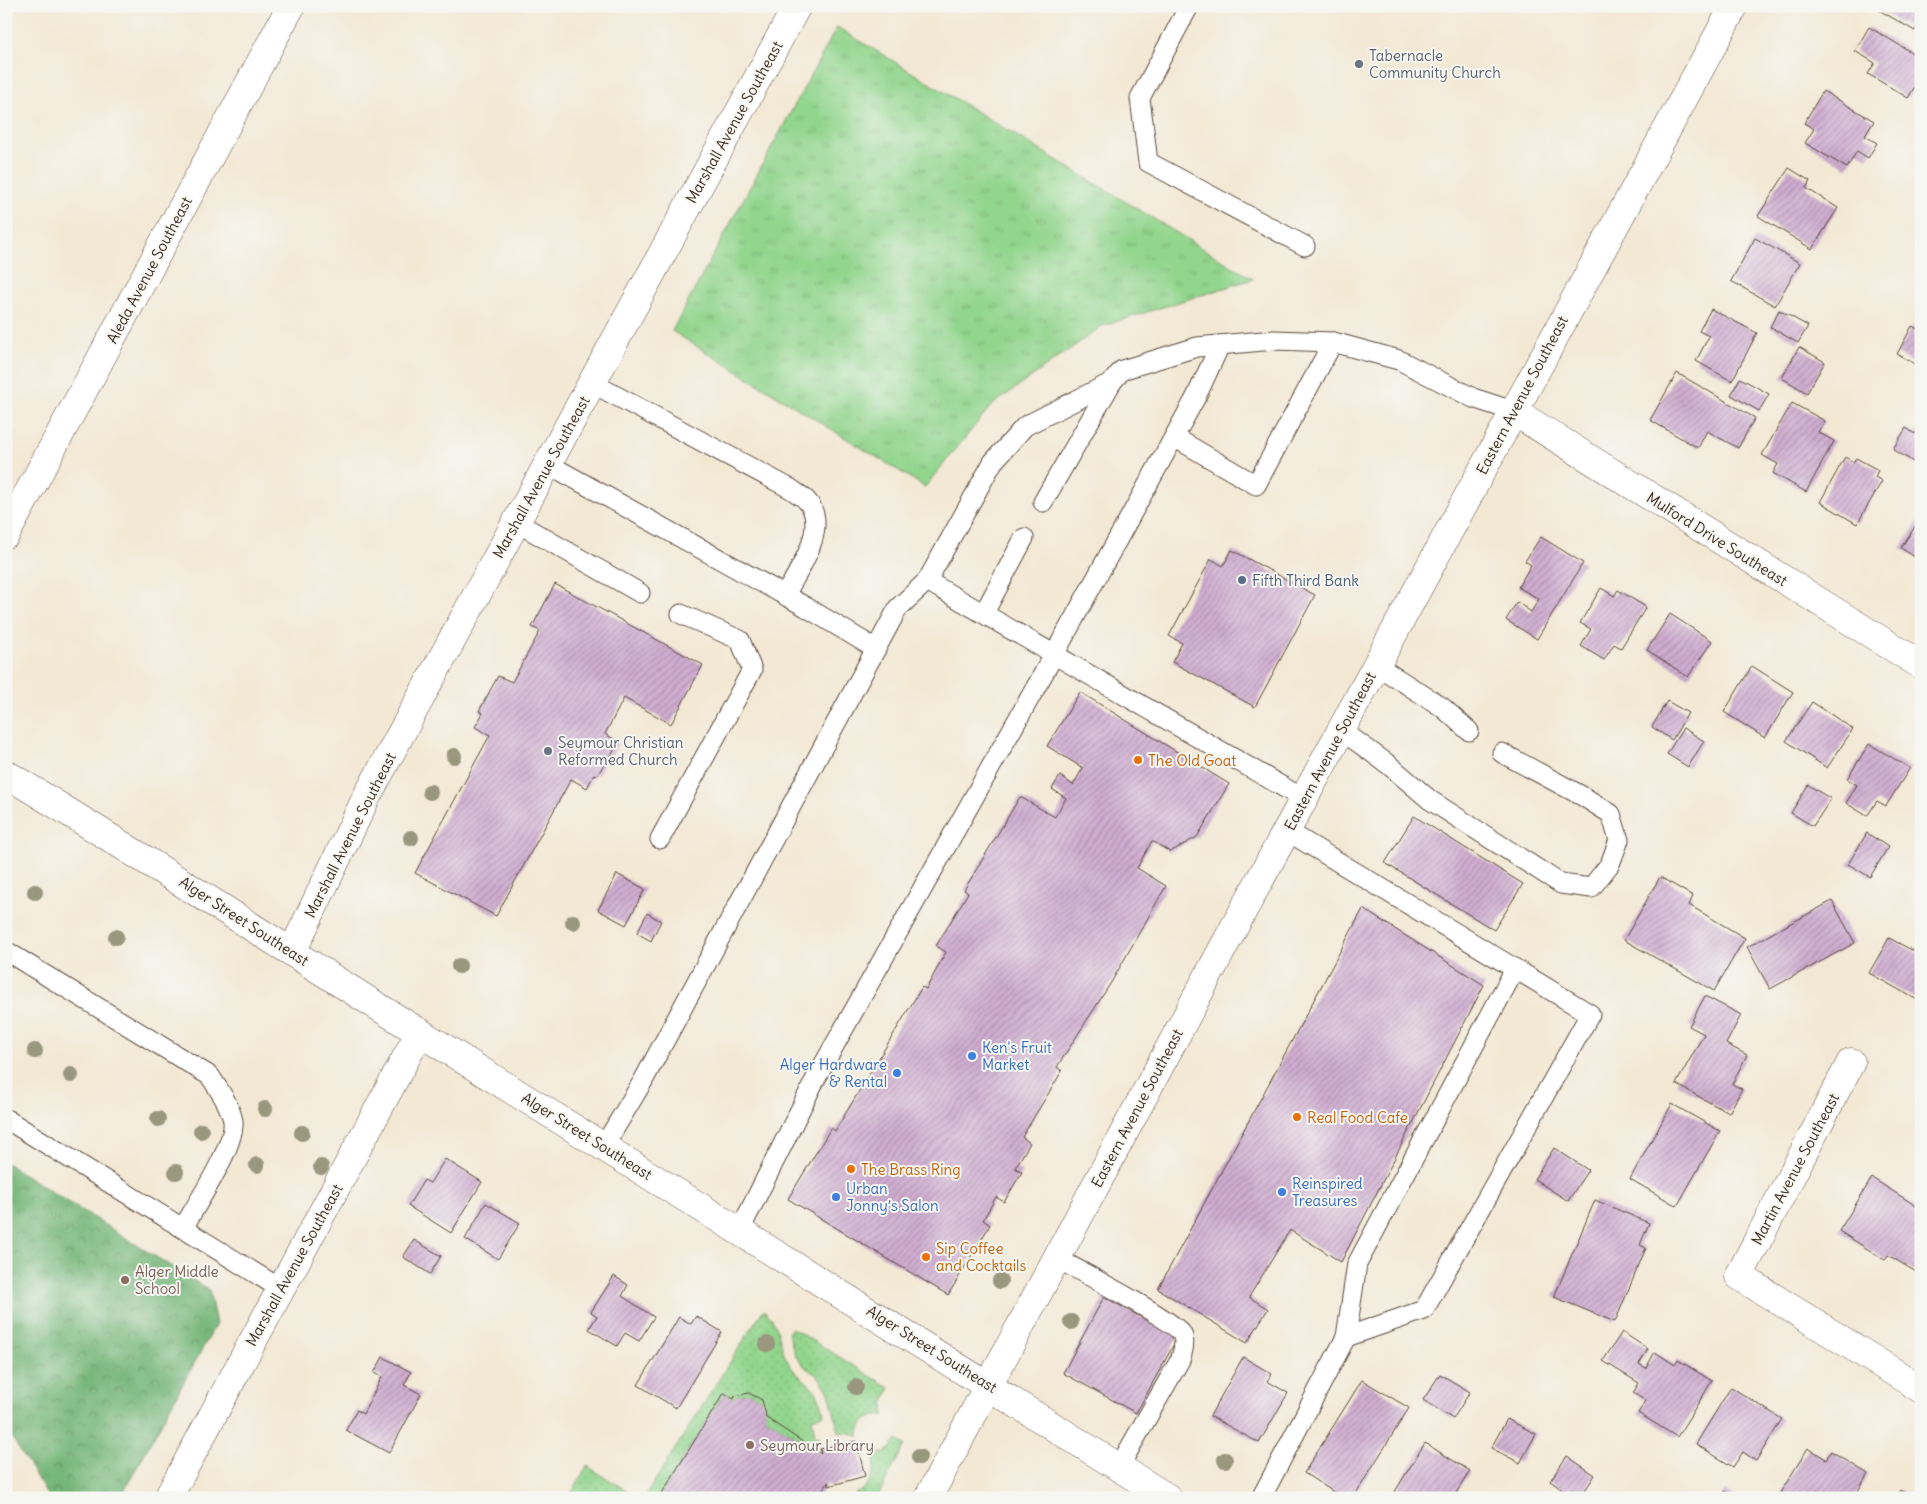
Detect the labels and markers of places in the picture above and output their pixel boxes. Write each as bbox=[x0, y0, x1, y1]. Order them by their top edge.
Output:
place label: Tabernacle Community Church bbox=[1369, 46, 1501, 82]
marker: Tabernacle Community Church bbox=[1353, 58, 1365, 70]
place label: Fifth Third Bank bbox=[1252, 571, 1359, 590]
marker: Fifth Third Bank bbox=[1236, 574, 1248, 586]
place label: Seymour Christian Reformed Church bbox=[558, 733, 684, 769]
marker: Seymour Christian Reformed Church bbox=[542, 745, 554, 757]
place label: The Old Goat bbox=[1148, 751, 1236, 770]
marker: The Old Goat bbox=[1132, 754, 1144, 766]
place label: Ken's Fruit Market bbox=[982, 1038, 1052, 1074]
marker: Ken's Fruit Market bbox=[966, 1050, 978, 1062]
place label: Alger Hardware & Rental bbox=[780, 1055, 887, 1091]
marker: Alger Hardware & Rental bbox=[891, 1067, 903, 1079]
place label: Real Food Cafe bbox=[1307, 1108, 1408, 1127]
marker: Real Food Cafe bbox=[1291, 1111, 1303, 1123]
place label: The Brass Ring bbox=[861, 1160, 961, 1179]
marker: The Brass Ring bbox=[845, 1163, 857, 1175]
place label: Reinspired Treasures bbox=[1292, 1174, 1363, 1210]
place label: Urban Jonny’s Salon bbox=[846, 1179, 939, 1215]
marker: Reinspired Treasures bbox=[1276, 1186, 1288, 1198]
marker: Urban Jonny’s Salon bbox=[830, 1191, 842, 1203]
place label: Sip Coffee and Cocktails bbox=[936, 1239, 1026, 1275]
marker: Sip Coffee and Cocktails bbox=[920, 1251, 932, 1263]
place label: Alger Middle School bbox=[135, 1262, 219, 1298]
marker: Alger Middle School bbox=[119, 1274, 131, 1286]
place label: Seymour Library bbox=[760, 1436, 874, 1455]
marker: Seymour Library bbox=[744, 1439, 756, 1451]

